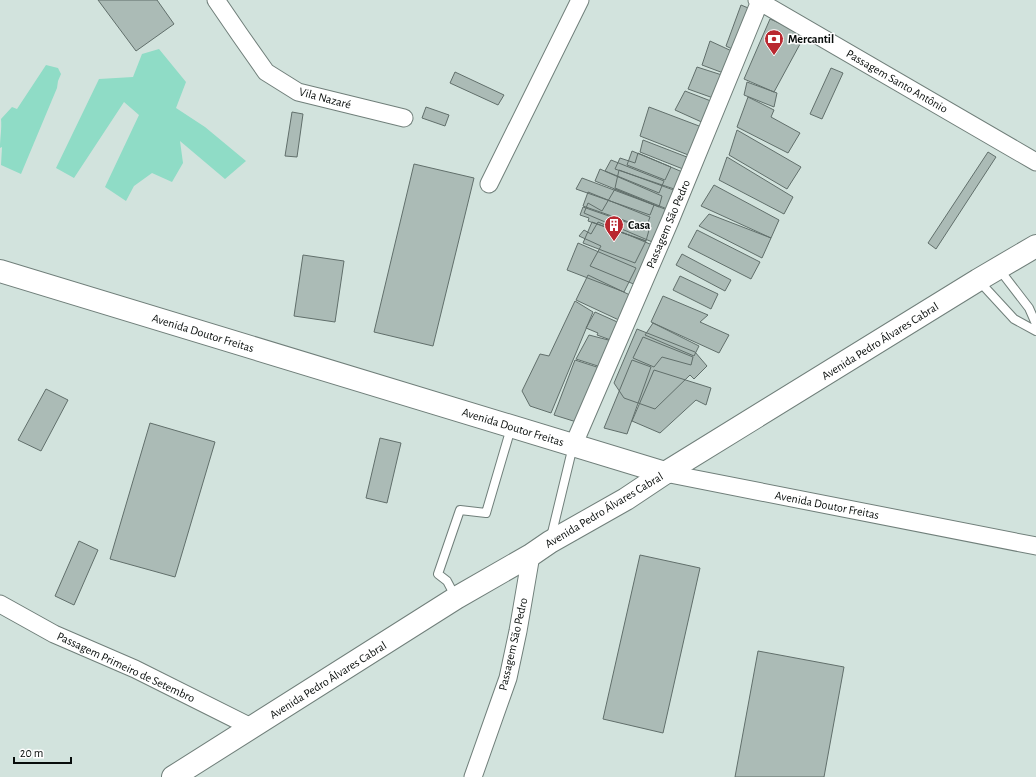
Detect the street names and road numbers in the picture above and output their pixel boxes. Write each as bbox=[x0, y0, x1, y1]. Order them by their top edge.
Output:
street label: Passagem Santo Antônio bbox=[844, 47, 950, 115]
street label: Vila Nazaré bbox=[298, 85, 352, 111]
street label: Passagem São Pedro bbox=[644, 178, 692, 270]
street label: Avenida Pedro Álvares Cabral bbox=[819, 299, 941, 382]
street label: Avenida Doutor Freitas bbox=[151, 312, 255, 354]
street label: Avenida Doutor Freitas bbox=[461, 406, 565, 448]
street label: Avenida Pedro Álvares Cabral bbox=[542, 469, 665, 550]
street label: Avenida Doutor Freitas bbox=[774, 489, 880, 521]
street label: Passagem São Pedro bbox=[496, 596, 530, 692]
street label: Passagem Primeiro de Setembro bbox=[55, 630, 197, 704]
street label: Avenida Pedro Álvares Cabral bbox=[267, 638, 389, 721]

